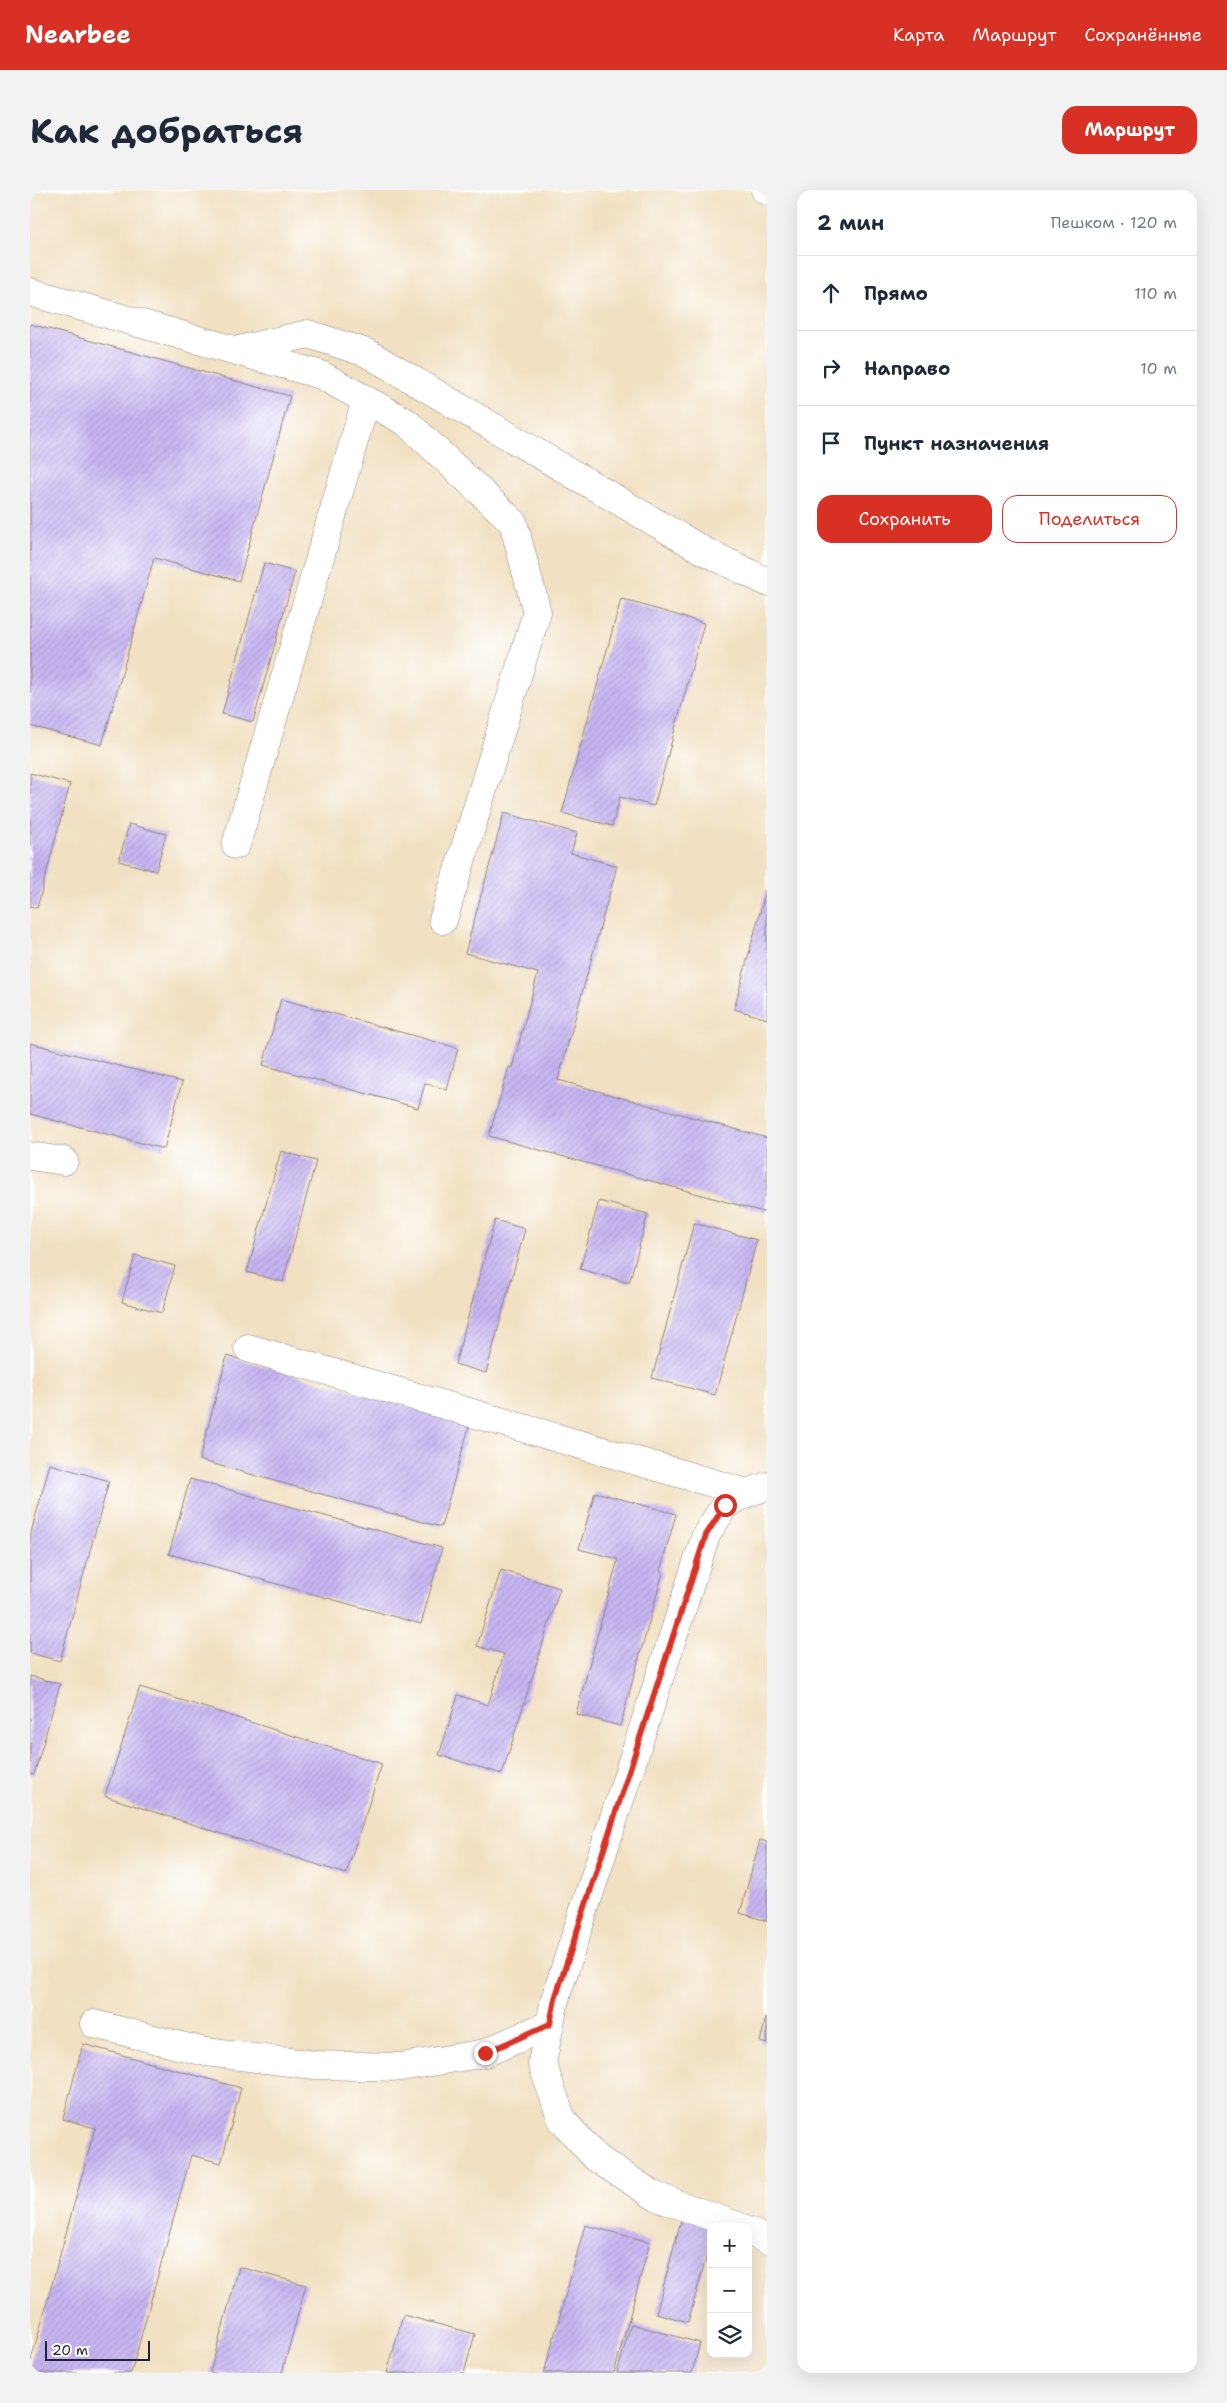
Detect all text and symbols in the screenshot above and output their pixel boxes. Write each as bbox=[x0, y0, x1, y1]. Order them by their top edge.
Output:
text: Nearbee bbox=[25, 19, 131, 51]
text: Карта bbox=[893, 23, 944, 47]
text: Маршрут bbox=[972, 23, 1056, 47]
text: Сохранённые bbox=[1084, 23, 1202, 47]
button: Маршрут bbox=[1062, 106, 1197, 154]
text: Как добраться bbox=[30, 107, 303, 154]
text: 2 мин bbox=[817, 209, 884, 237]
text: Пешком · 120 m bbox=[1051, 212, 1177, 233]
icon: ahead bbox=[817, 279, 845, 307]
text: Прямо bbox=[864, 281, 928, 306]
text: 110 m bbox=[1134, 283, 1177, 304]
icon: right bbox=[817, 354, 845, 382]
text: Направо bbox=[864, 356, 950, 381]
text: 10 m bbox=[1140, 358, 1177, 379]
icon: arrive bbox=[817, 429, 845, 457]
text: Пункт назначения bbox=[864, 431, 1049, 456]
button: Сохранить bbox=[817, 495, 992, 543]
button: Поделиться bbox=[1002, 495, 1177, 543]
route start bbox=[714, 1494, 737, 1517]
route end bbox=[474, 2042, 497, 2065]
map controls bbox=[707, 2223, 752, 2358]
button: + bbox=[707, 2223, 752, 2268]
button: − bbox=[707, 2268, 752, 2313]
button: layers bbox=[707, 2313, 752, 2358]
scale bar bbox=[45, 2338, 150, 2361]
text: 20 m bbox=[52, 2341, 88, 2359]

